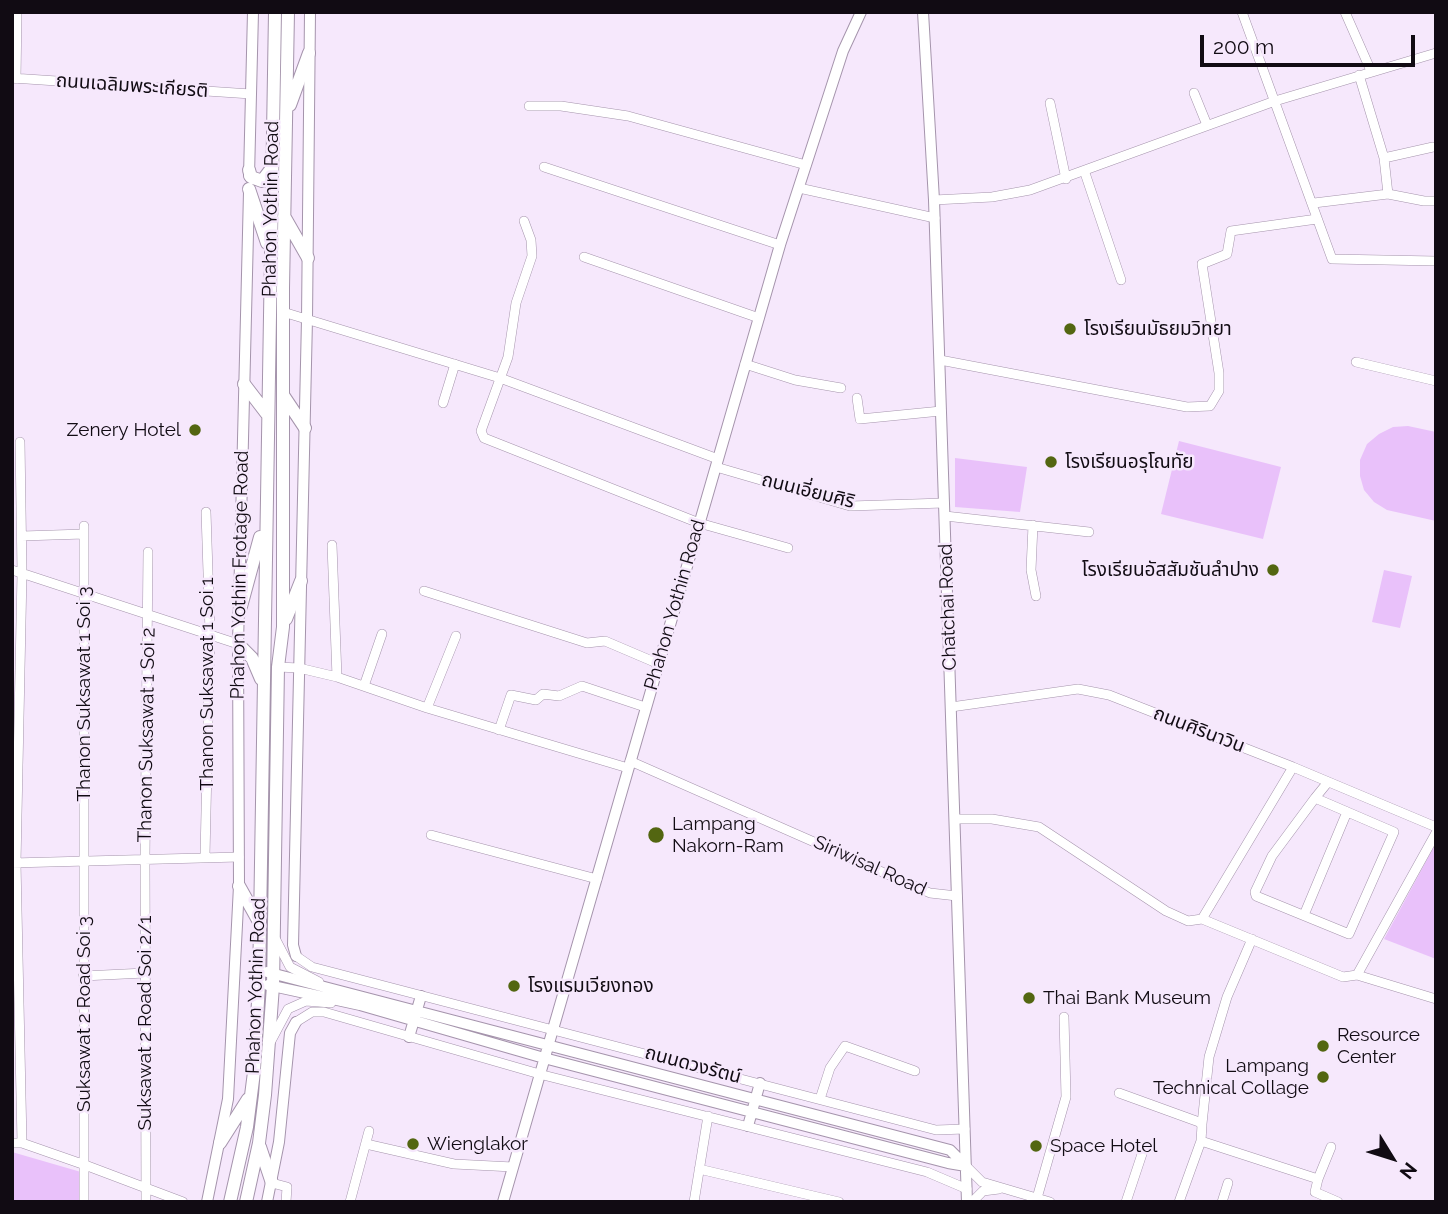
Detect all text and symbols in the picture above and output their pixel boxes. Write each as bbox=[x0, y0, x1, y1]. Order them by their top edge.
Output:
scale bar bbox=[1203, 21, 1418, 65]
text: 200 m bbox=[1213, 34, 1274, 59]
street label: ถนนเฉลิมพระเกียรติ bbox=[55, 69, 209, 103]
street label: Phahon Yothin Road bbox=[258, 121, 284, 297]
place label: โรงเรียนมัธยมวิทยา bbox=[1084, 318, 1232, 340]
marker: โรงเรียนมัธยมวิทยา bbox=[1062, 321, 1078, 337]
place label: Zenery Hotel bbox=[67, 419, 181, 441]
marker: Zenery Hotel bbox=[187, 422, 203, 438]
street label: Phahon Yothin Frotage Road bbox=[226, 450, 254, 700]
place label: โรงเรียนอรุโณทัย bbox=[1065, 451, 1194, 473]
marker: โรงเรียนอรุโณทัย bbox=[1043, 454, 1059, 470]
street label: ถนนเอี่ยมศิริ bbox=[759, 468, 857, 514]
street label: Phahon Yothin Road bbox=[640, 517, 710, 693]
street label: Chatchai Road bbox=[934, 543, 962, 671]
place label: โรงเรียนอัสสัมชันลำปาง bbox=[1082, 559, 1259, 581]
marker: โรงเรียนอัสสัมชันลำปาง bbox=[1265, 562, 1281, 578]
street label: Thanon Suksawat 1 Soi 1 bbox=[196, 577, 218, 791]
street label: Thanon Suksawat 1 Soi 3 bbox=[73, 586, 95, 802]
street label: Thanon Suksawat 1 Soi 2 bbox=[134, 627, 160, 843]
street label: ถนนศิรินาวิน bbox=[1150, 702, 1248, 758]
place label: Lampang Nakorn-Ram bbox=[672, 813, 784, 857]
marker: Lampang Nakorn-Ram bbox=[646, 825, 666, 845]
street label: Siriwisal Road bbox=[810, 831, 930, 901]
street label: Phahon Yothin Road bbox=[242, 897, 270, 1075]
street label: Suksawat 2 Road Soi 3 bbox=[73, 916, 95, 1112]
street label: Suksawat 2 Road Soi 2/1 bbox=[134, 916, 156, 1130]
place label: โรงแรมเวียงทอง bbox=[528, 975, 654, 997]
marker: โรงแรมเวียงทอง bbox=[506, 978, 522, 994]
place label: Thai Bank Museum bbox=[1043, 987, 1211, 1009]
marker: Thai Bank Museum bbox=[1021, 990, 1037, 1006]
place label: Resource Center bbox=[1337, 1024, 1420, 1068]
marker: Resource Center bbox=[1315, 1038, 1331, 1054]
street label: ถนนดวงรัตน์ bbox=[642, 1041, 744, 1089]
place label: Lampang Technical Collage bbox=[1153, 1055, 1309, 1099]
marker: Lampang Technical Collage bbox=[1315, 1069, 1331, 1085]
north arrow bbox=[1357, 1123, 1427, 1193]
place label: Wienglakor bbox=[427, 1133, 528, 1155]
place label: Space Hotel bbox=[1050, 1135, 1157, 1157]
marker: Wienglakor bbox=[405, 1136, 421, 1152]
marker: Space Hotel bbox=[1028, 1138, 1044, 1154]
text: N bbox=[1395, 1158, 1422, 1183]

